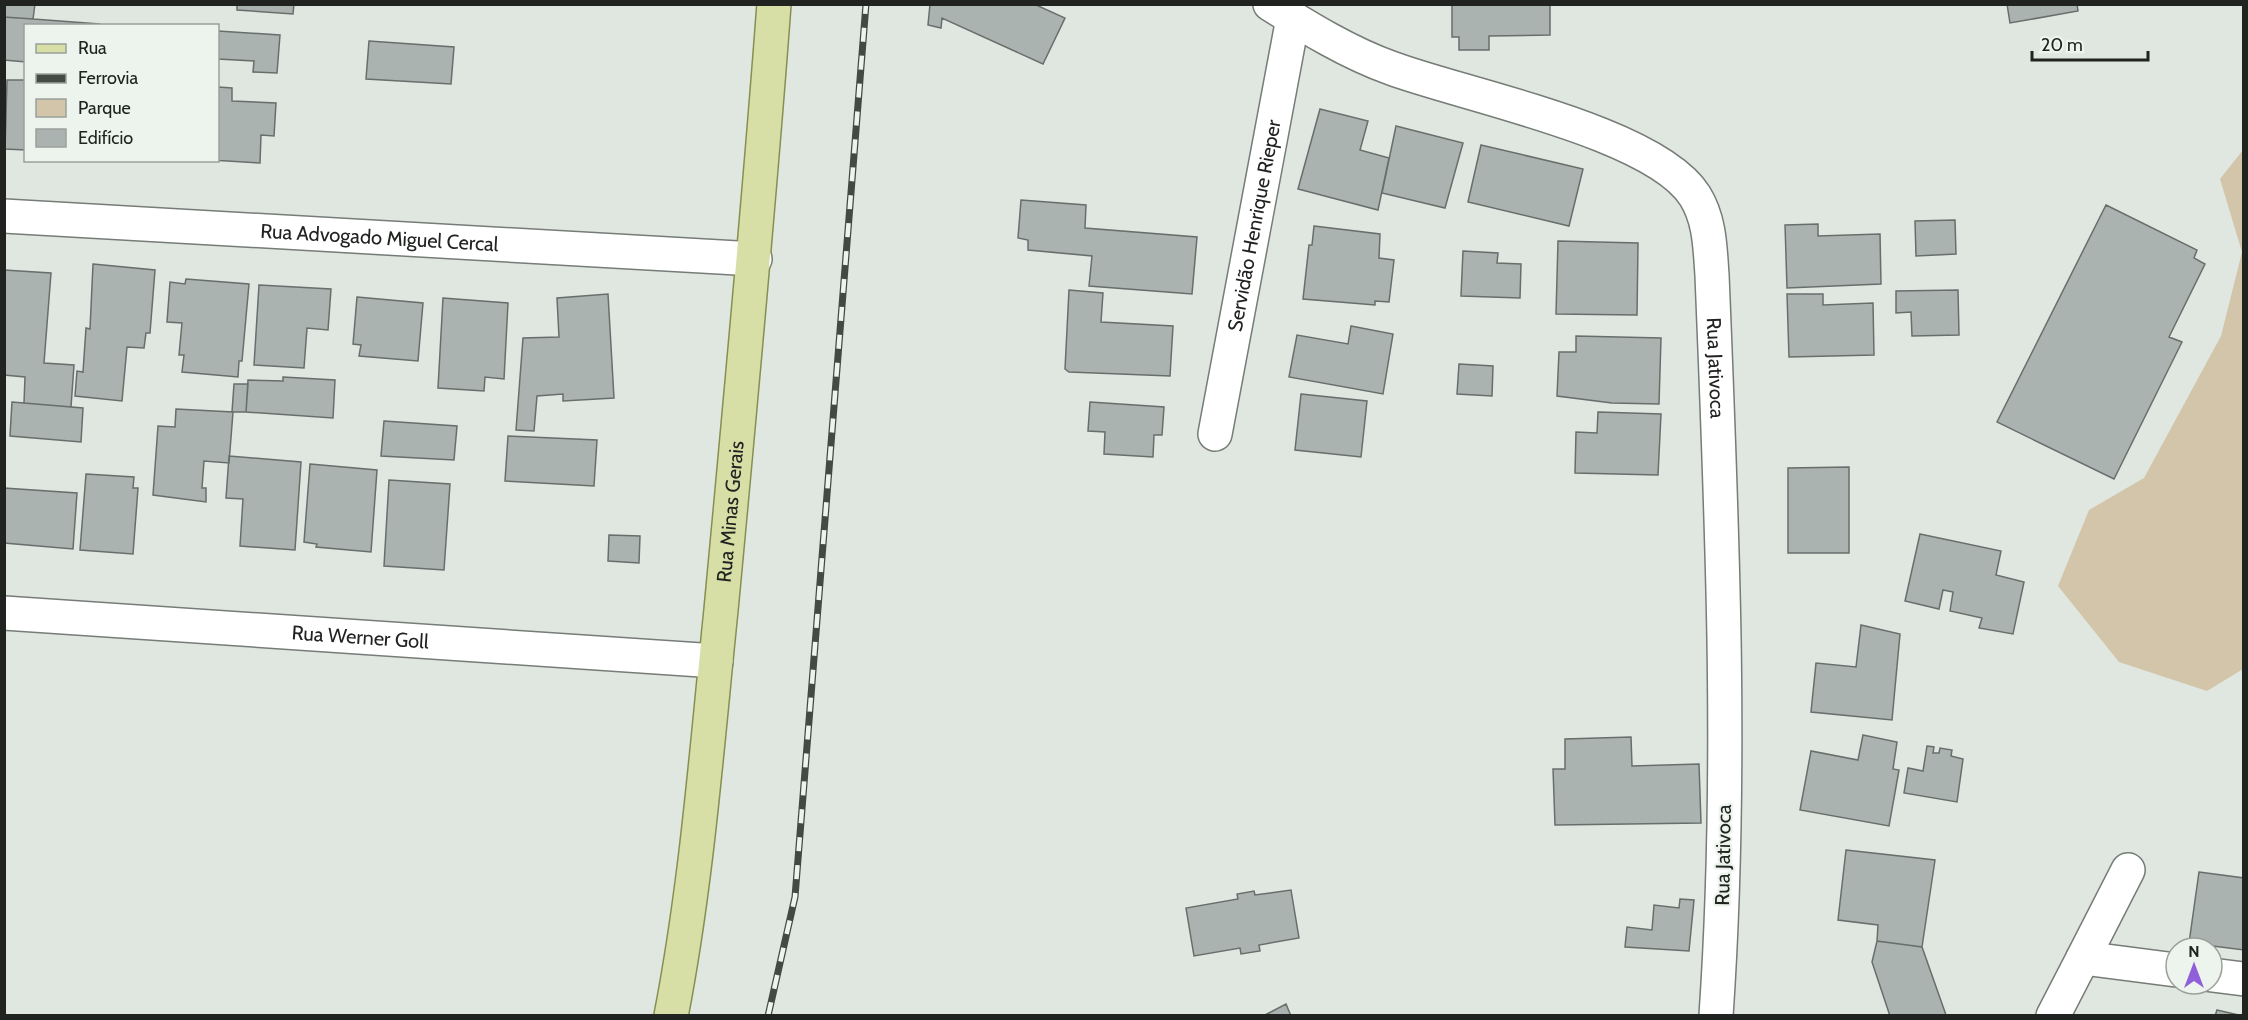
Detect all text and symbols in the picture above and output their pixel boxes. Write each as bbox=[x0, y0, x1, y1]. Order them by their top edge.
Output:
legend bbox=[24, 24, 219, 162]
scale bar bbox=[2032, 24, 2148, 62]
text: 20 m bbox=[2041, 34, 2083, 56]
text: Rua bbox=[78, 37, 107, 59]
text: Ferrovia bbox=[78, 67, 138, 89]
text: Parque bbox=[78, 97, 131, 119]
street label: Servidão Henrique Rieper bbox=[1222, 117, 1286, 333]
text: Edifício bbox=[78, 127, 133, 149]
street label: Rua Advogado Miguel Cercal bbox=[260, 219, 499, 256]
street label: Rua Jativoca bbox=[1702, 317, 1730, 419]
street label: Rua Minas Gerais bbox=[712, 440, 749, 584]
street label: Rua Werner Goll bbox=[291, 620, 430, 654]
street label: Rua Jativoca bbox=[1710, 804, 1736, 906]
north arrow bbox=[2164, 936, 2224, 996]
text: N bbox=[2188, 942, 2200, 961]

